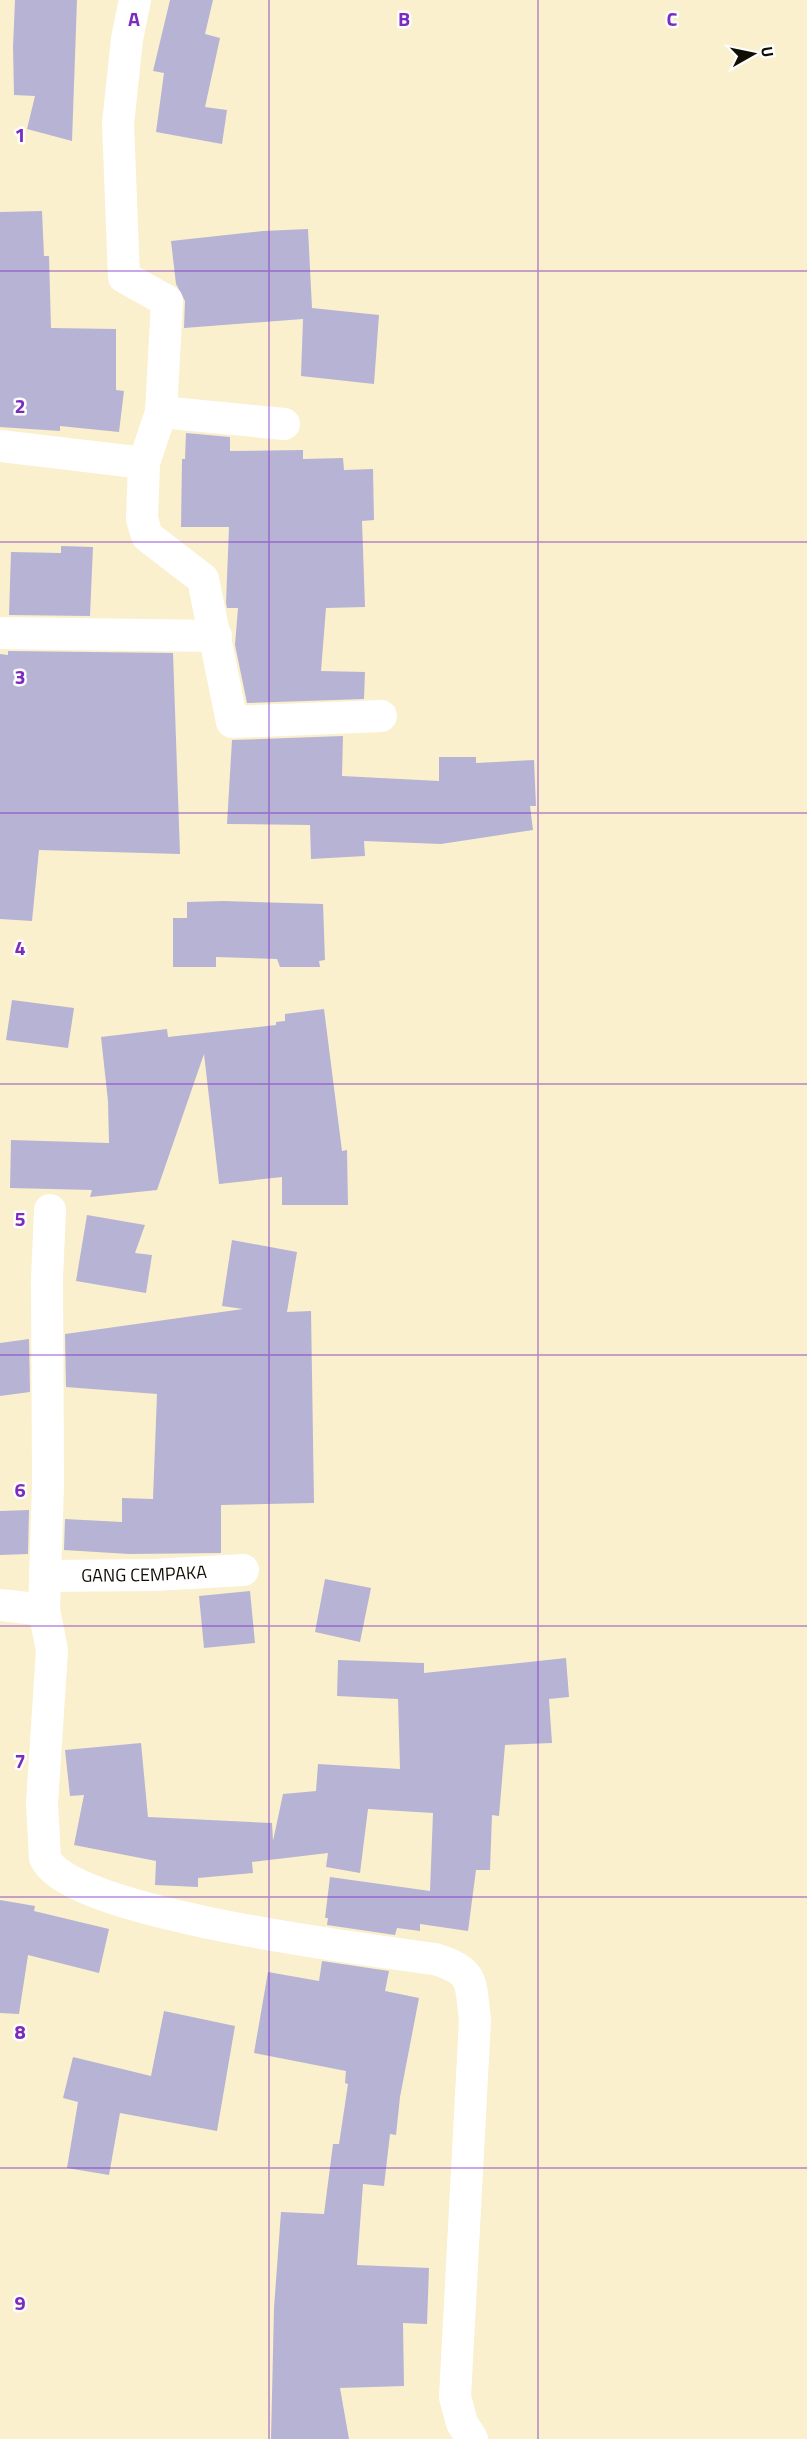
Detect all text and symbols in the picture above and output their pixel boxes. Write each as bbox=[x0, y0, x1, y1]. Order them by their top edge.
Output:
text: A bbox=[128, 3, 140, 34]
text: B bbox=[398, 3, 410, 34]
text: C bbox=[667, 3, 678, 34]
north arrow bbox=[723, 24, 783, 84]
text: U bbox=[755, 45, 780, 59]
text: 1 bbox=[14, 119, 26, 150]
text: 2 bbox=[14, 390, 26, 421]
text: 3 bbox=[14, 661, 26, 692]
text: 4 bbox=[14, 932, 26, 963]
text: 5 bbox=[14, 1203, 26, 1234]
text: 6 bbox=[14, 1474, 26, 1505]
street label: GANG CEMPAKA bbox=[81, 1558, 208, 1589]
text: 7 bbox=[14, 1745, 26, 1776]
text: 8 bbox=[14, 2016, 26, 2047]
text: 9 bbox=[14, 2287, 26, 2318]

